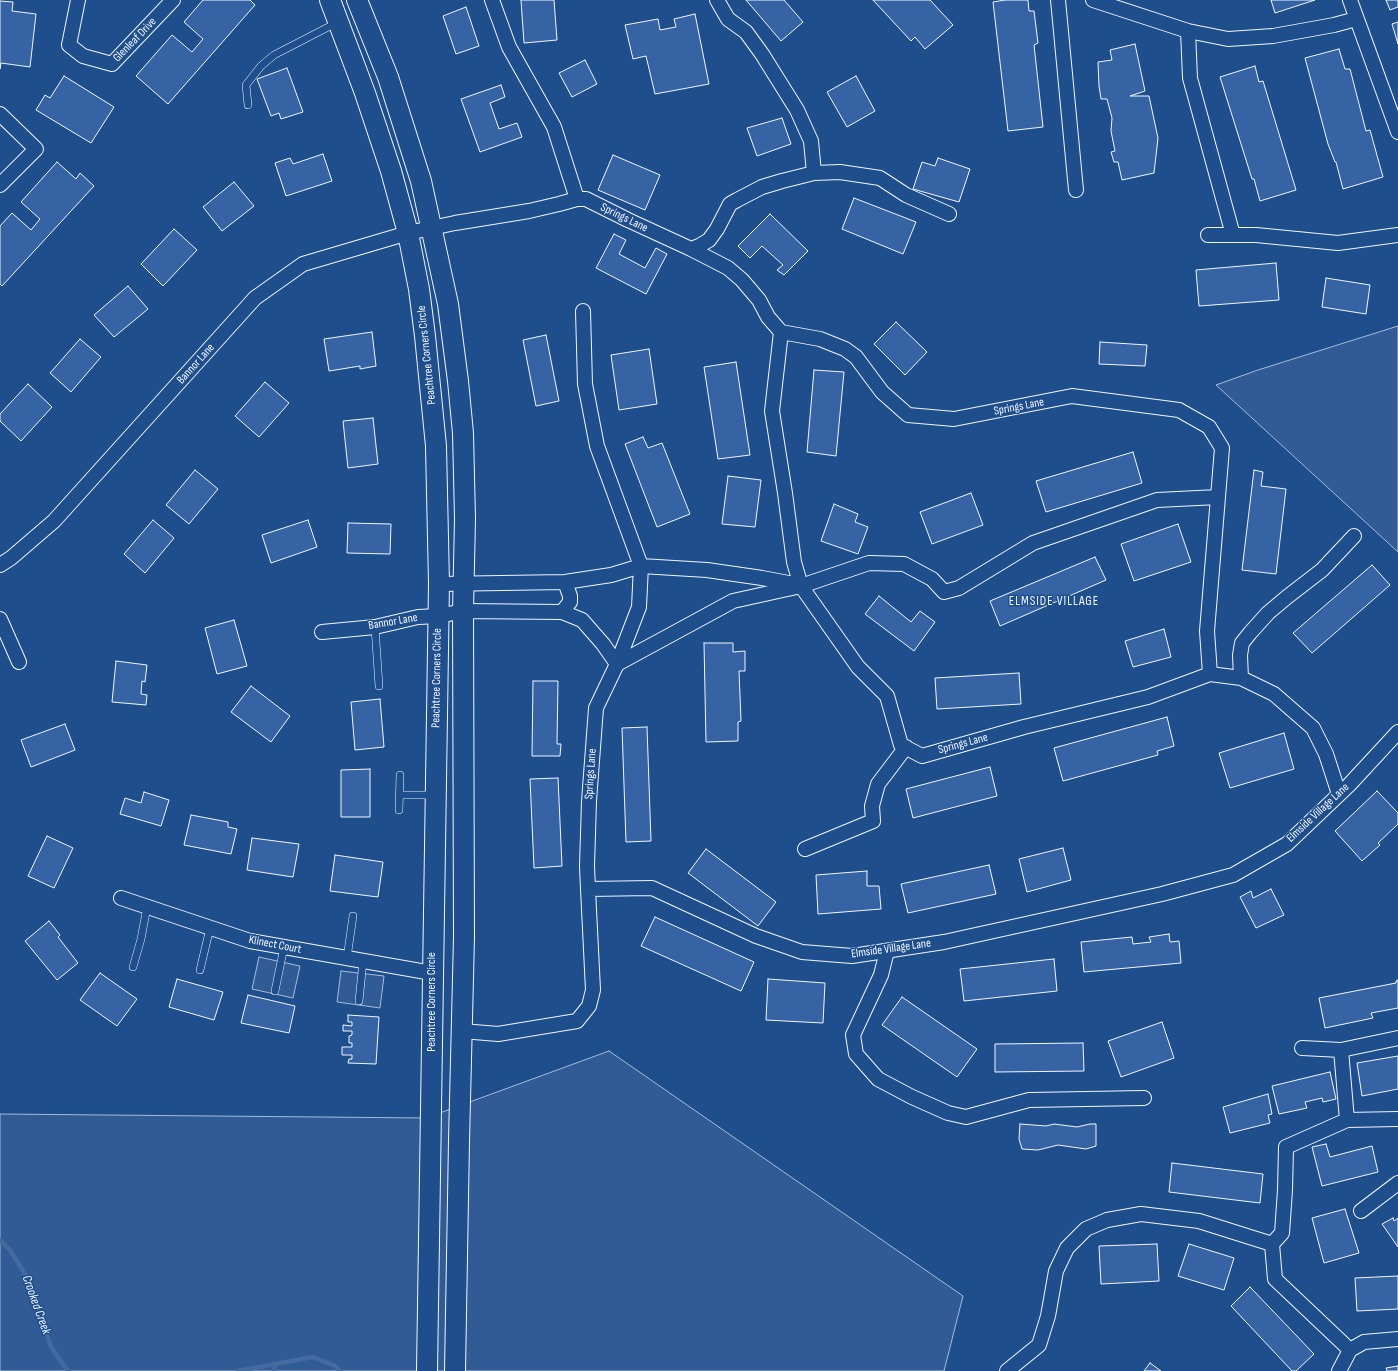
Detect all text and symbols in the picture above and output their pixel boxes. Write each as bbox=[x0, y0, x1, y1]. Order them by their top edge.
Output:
street label: Glenleaf Drive bbox=[110, 15, 160, 65]
street label: Springs Lane bbox=[598, 200, 650, 236]
street label: Peachtree Corners Circle bbox=[415, 305, 439, 405]
street label: Bannor Lane bbox=[174, 341, 218, 387]
street label: Springs Lane bbox=[993, 395, 1045, 419]
district label: ELMSIDE VILLAGE bbox=[1009, 594, 1099, 610]
street label: Bannor Lane bbox=[367, 611, 419, 633]
street label: Peachtree Corners Circle bbox=[429, 628, 445, 728]
street label: Springs Lane bbox=[937, 730, 989, 758]
street label: Springs Lane bbox=[582, 748, 600, 800]
street label: Elmside Village Lane bbox=[1284, 780, 1352, 846]
street label: Klinect Court bbox=[247, 933, 303, 957]
street label: Elmside Village Lane bbox=[850, 936, 932, 962]
street label: Peachtree Corners Circle bbox=[425, 952, 439, 1052]
water label: Crooked Creek bbox=[18, 1273, 54, 1337]

